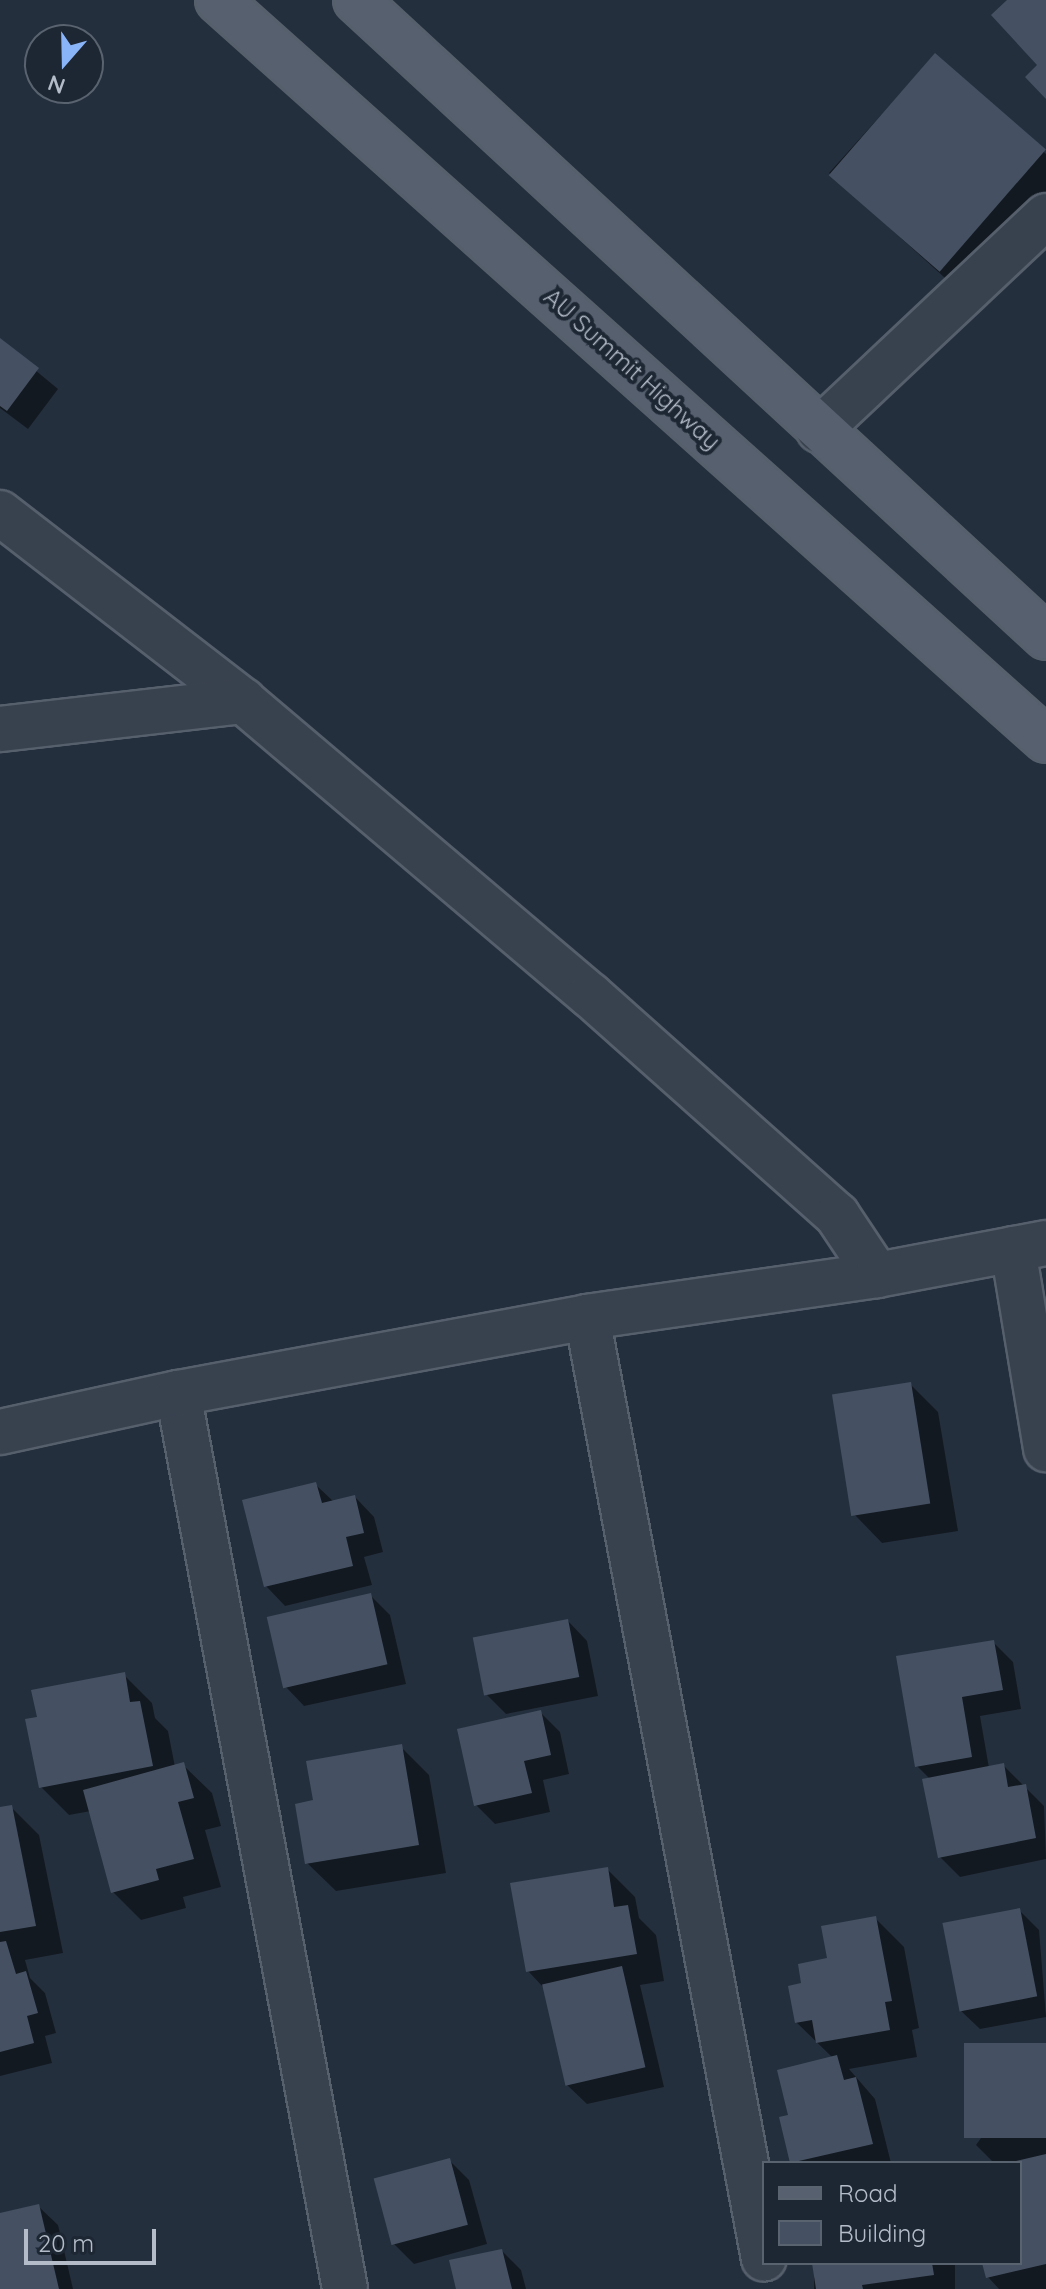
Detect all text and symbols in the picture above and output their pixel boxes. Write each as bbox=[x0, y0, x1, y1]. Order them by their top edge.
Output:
north arrow bbox=[24, 24, 104, 104]
text: N bbox=[44, 69, 69, 101]
street label: AU Summit Highway bbox=[538, 282, 726, 456]
legend bbox=[762, 2161, 1022, 2265]
text: Road bbox=[838, 2178, 898, 2208]
scale bar bbox=[28, 2213, 160, 2263]
text: Building bbox=[838, 2218, 926, 2248]
text: 20 m bbox=[38, 2228, 94, 2258]

